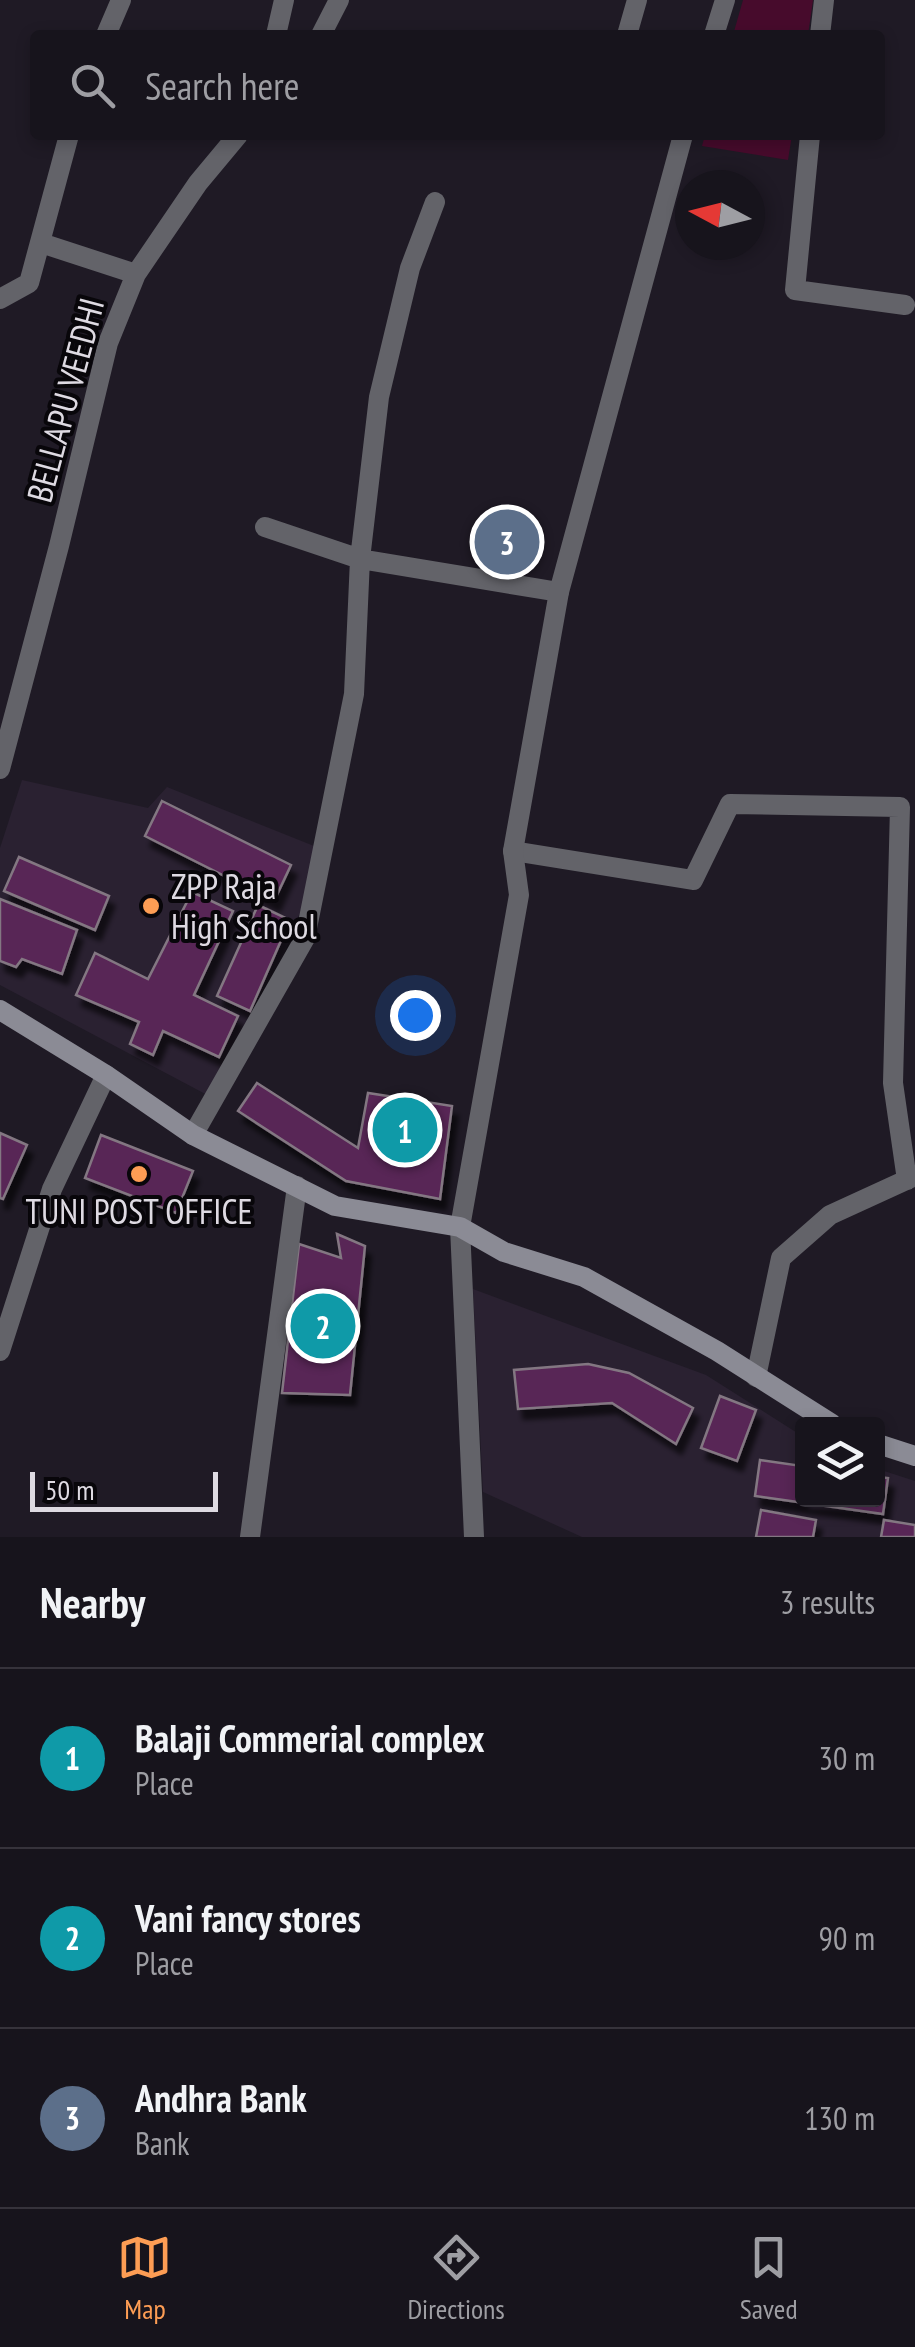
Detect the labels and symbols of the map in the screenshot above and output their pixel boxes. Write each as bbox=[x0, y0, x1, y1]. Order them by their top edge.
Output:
north arrow bbox=[675, 170, 765, 260]
street label: BELLAPU VEEDHI bbox=[16, 293, 114, 507]
pin: 3 bbox=[474, 504, 540, 580]
place label: ZPP Raja High School bbox=[171, 863, 317, 949]
marker: ZPP Raja High School bbox=[140, 895, 162, 917]
your location bbox=[390, 990, 441, 1041]
pin: 1 bbox=[372, 1092, 438, 1168]
marker: TUNI POST OFFICE bbox=[128, 1163, 150, 1185]
place label: TUNI POST OFFICE bbox=[25, 1188, 253, 1234]
pin: 2 bbox=[290, 1288, 356, 1364]
scale bar bbox=[30, 1467, 218, 1512]

